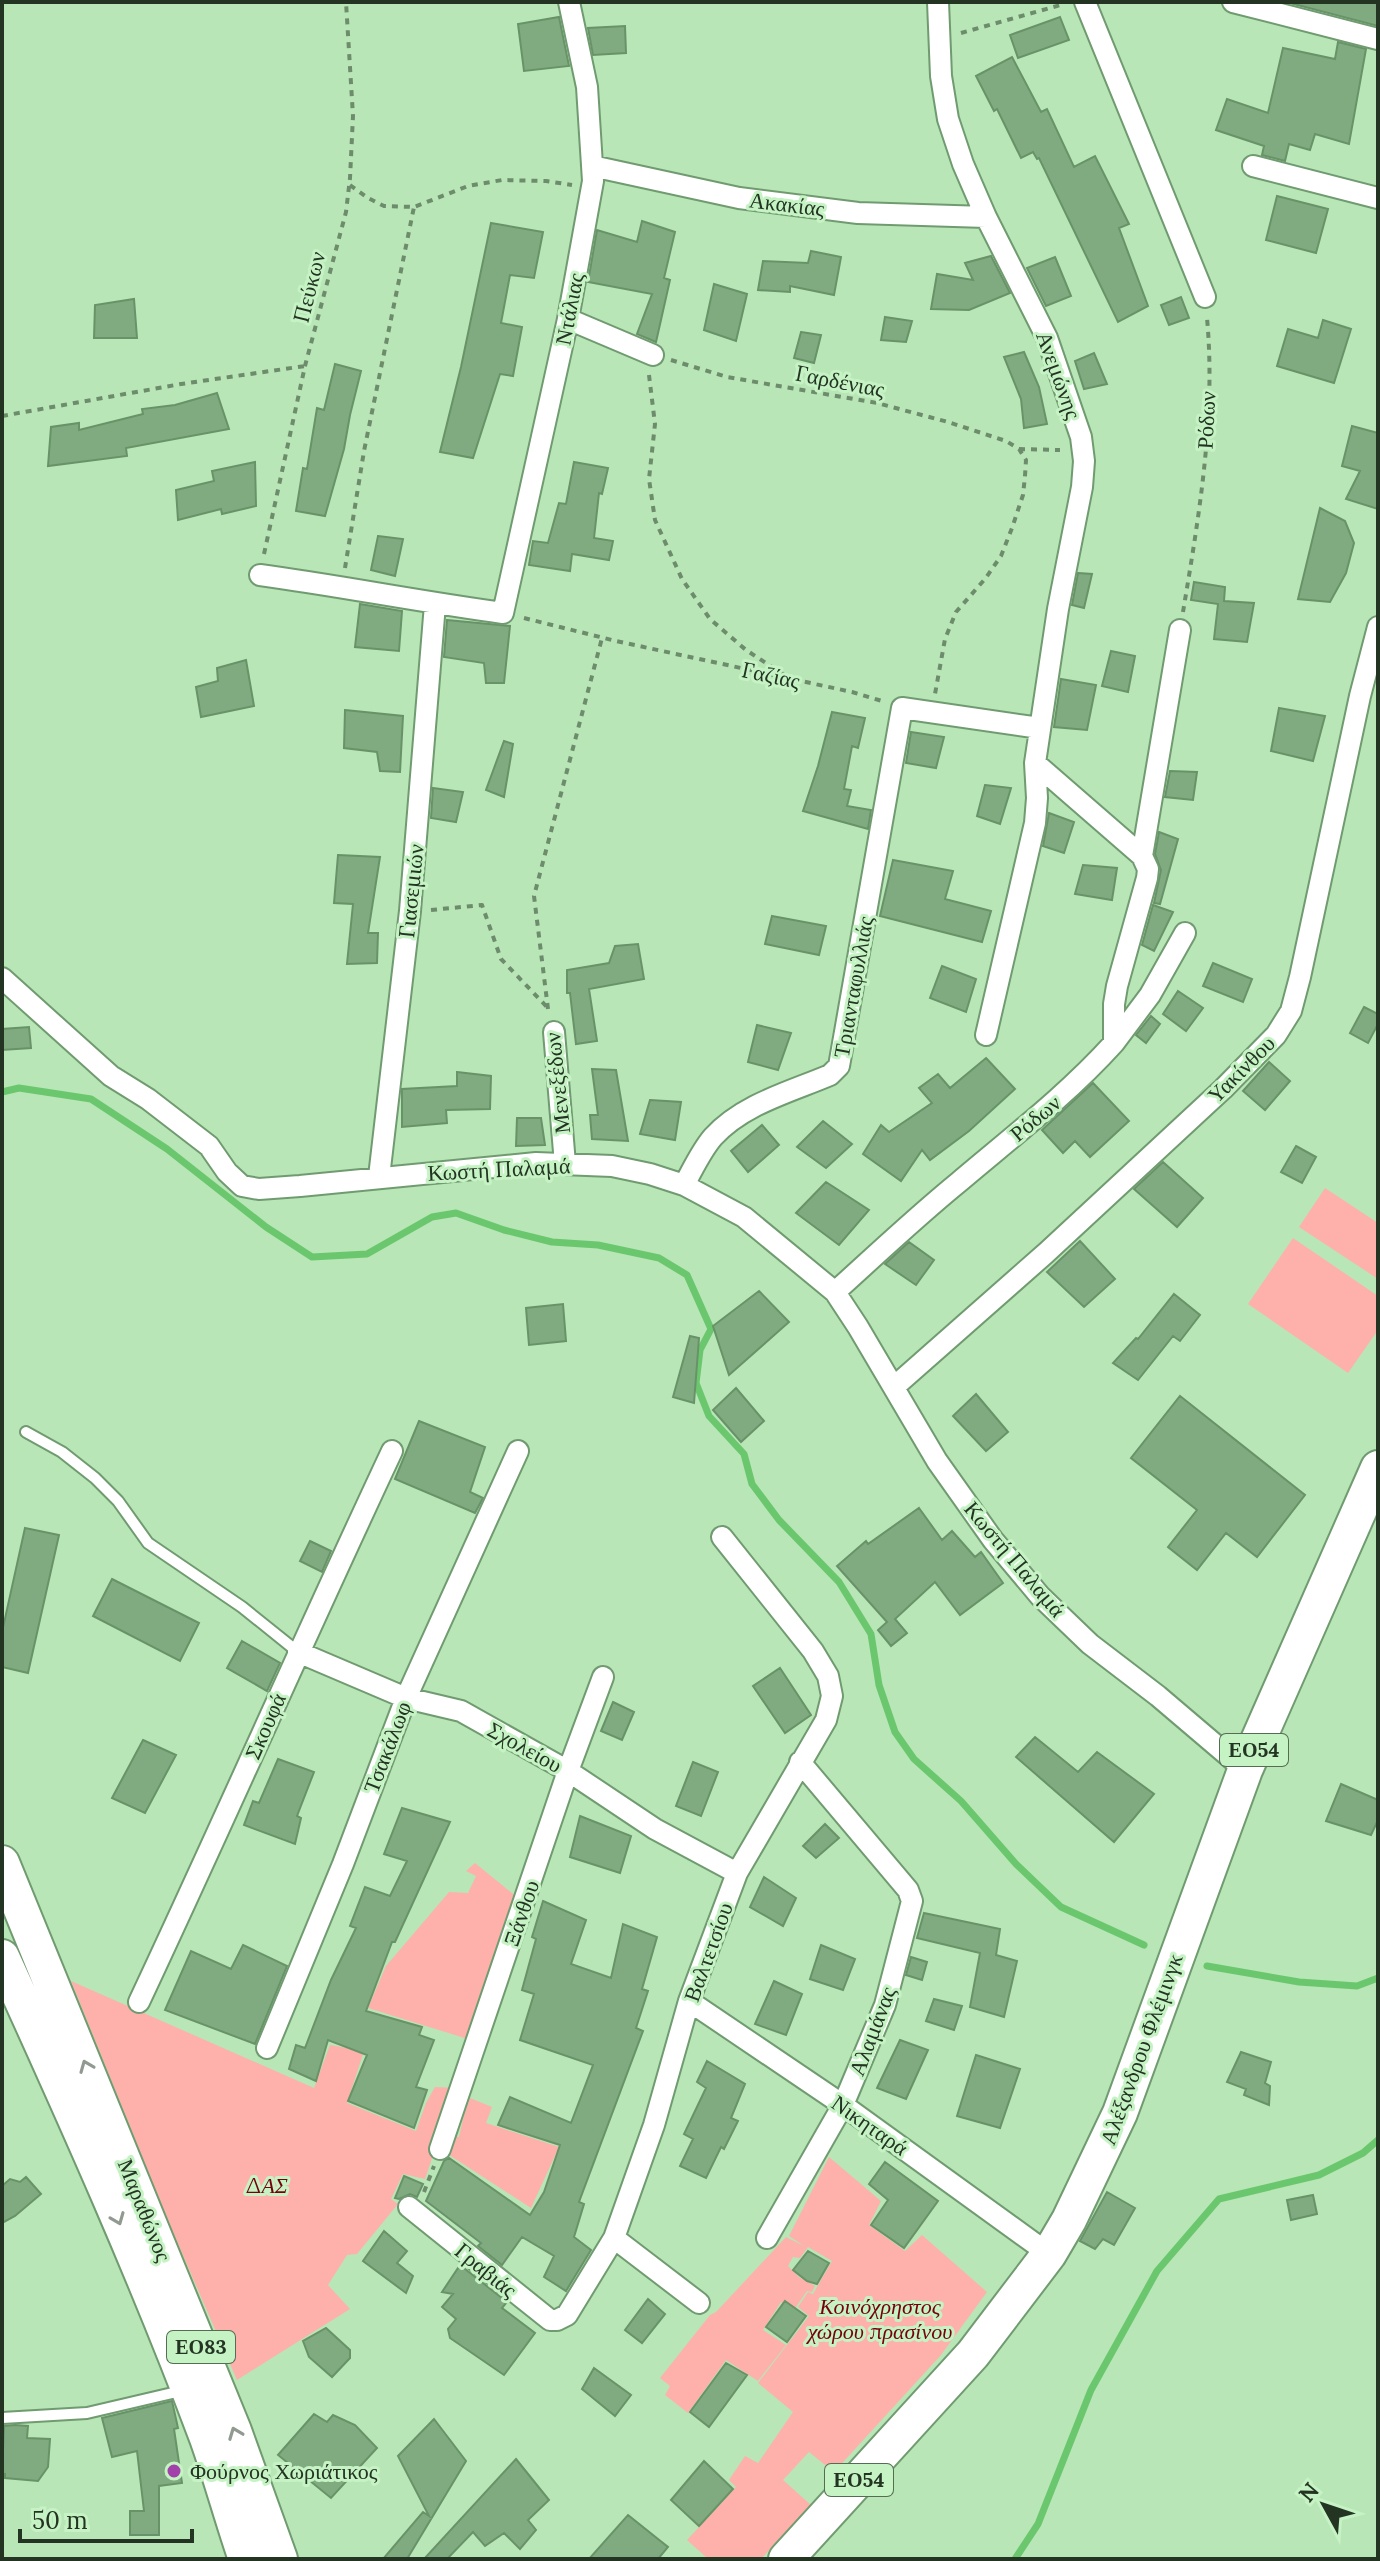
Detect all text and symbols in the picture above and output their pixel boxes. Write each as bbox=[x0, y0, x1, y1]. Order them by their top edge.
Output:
street label: Ακακίας bbox=[748, 185, 826, 223]
street label: Πεύκων bbox=[287, 249, 331, 325]
street label: Ντάλιας bbox=[548, 270, 590, 347]
street label: Ανεμώνης bbox=[1030, 327, 1088, 423]
street label: Γαρδένιας bbox=[793, 359, 887, 403]
street label: Ρόδων bbox=[1191, 390, 1222, 450]
street label: Γαζίας bbox=[739, 655, 803, 695]
street label: Γιασεμιών bbox=[392, 843, 430, 939]
street label: Τριανταφυλλιάς bbox=[827, 914, 879, 1060]
street label: Υακίνθου bbox=[1201, 1029, 1281, 1109]
street label: Μενεξέδων bbox=[538, 1031, 576, 1135]
street label: Ρόδων bbox=[1004, 1089, 1066, 1147]
street label: Κωστή Παλαμά bbox=[427, 1151, 572, 1187]
street label: Κωστή Παλαμά bbox=[958, 1495, 1072, 1623]
street label: Σκουφά bbox=[238, 1688, 292, 1763]
street label: Τσακάλωφ bbox=[357, 1697, 417, 1797]
street label: Σχολείου bbox=[483, 1715, 567, 1779]
road number: ΕΟ54 bbox=[1220, 1734, 1288, 1766]
street label: Ξάνθου bbox=[497, 1876, 545, 1950]
street label: Βαλτετσίου bbox=[677, 1899, 739, 2005]
street label: Αλέξανδρου Φλέμινγκ bbox=[1093, 1950, 1189, 2148]
street label: Αλαμάνας bbox=[842, 1982, 902, 2080]
one-way arrow bbox=[79, 2060, 95, 2074]
street label: Νικηταρά bbox=[826, 2089, 914, 2162]
street label: Μαραθώνος bbox=[112, 2155, 178, 2266]
park label: ΔΑΣ bbox=[246, 2171, 288, 2199]
one-way arrow bbox=[108, 2211, 124, 2225]
street label: Γραβιάς bbox=[449, 2236, 523, 2304]
park label: Κοινόχρηστος χώρου πρασίνου bbox=[806, 2292, 952, 2345]
road number: ΕΟ83 bbox=[167, 2331, 235, 2363]
one-way arrow bbox=[228, 2427, 245, 2441]
place label: Φούρνος Χωριάτικος bbox=[190, 2457, 378, 2485]
marker: Φούρνος Χωριάτικος bbox=[165, 2462, 183, 2480]
road number: ΕΟ54 bbox=[825, 2464, 893, 2496]
north arrow bbox=[1284, 2465, 1364, 2545]
text: N bbox=[1292, 2477, 1325, 2508]
scale bar bbox=[20, 2493, 192, 2543]
text: 50 m bbox=[32, 2505, 88, 2536]

